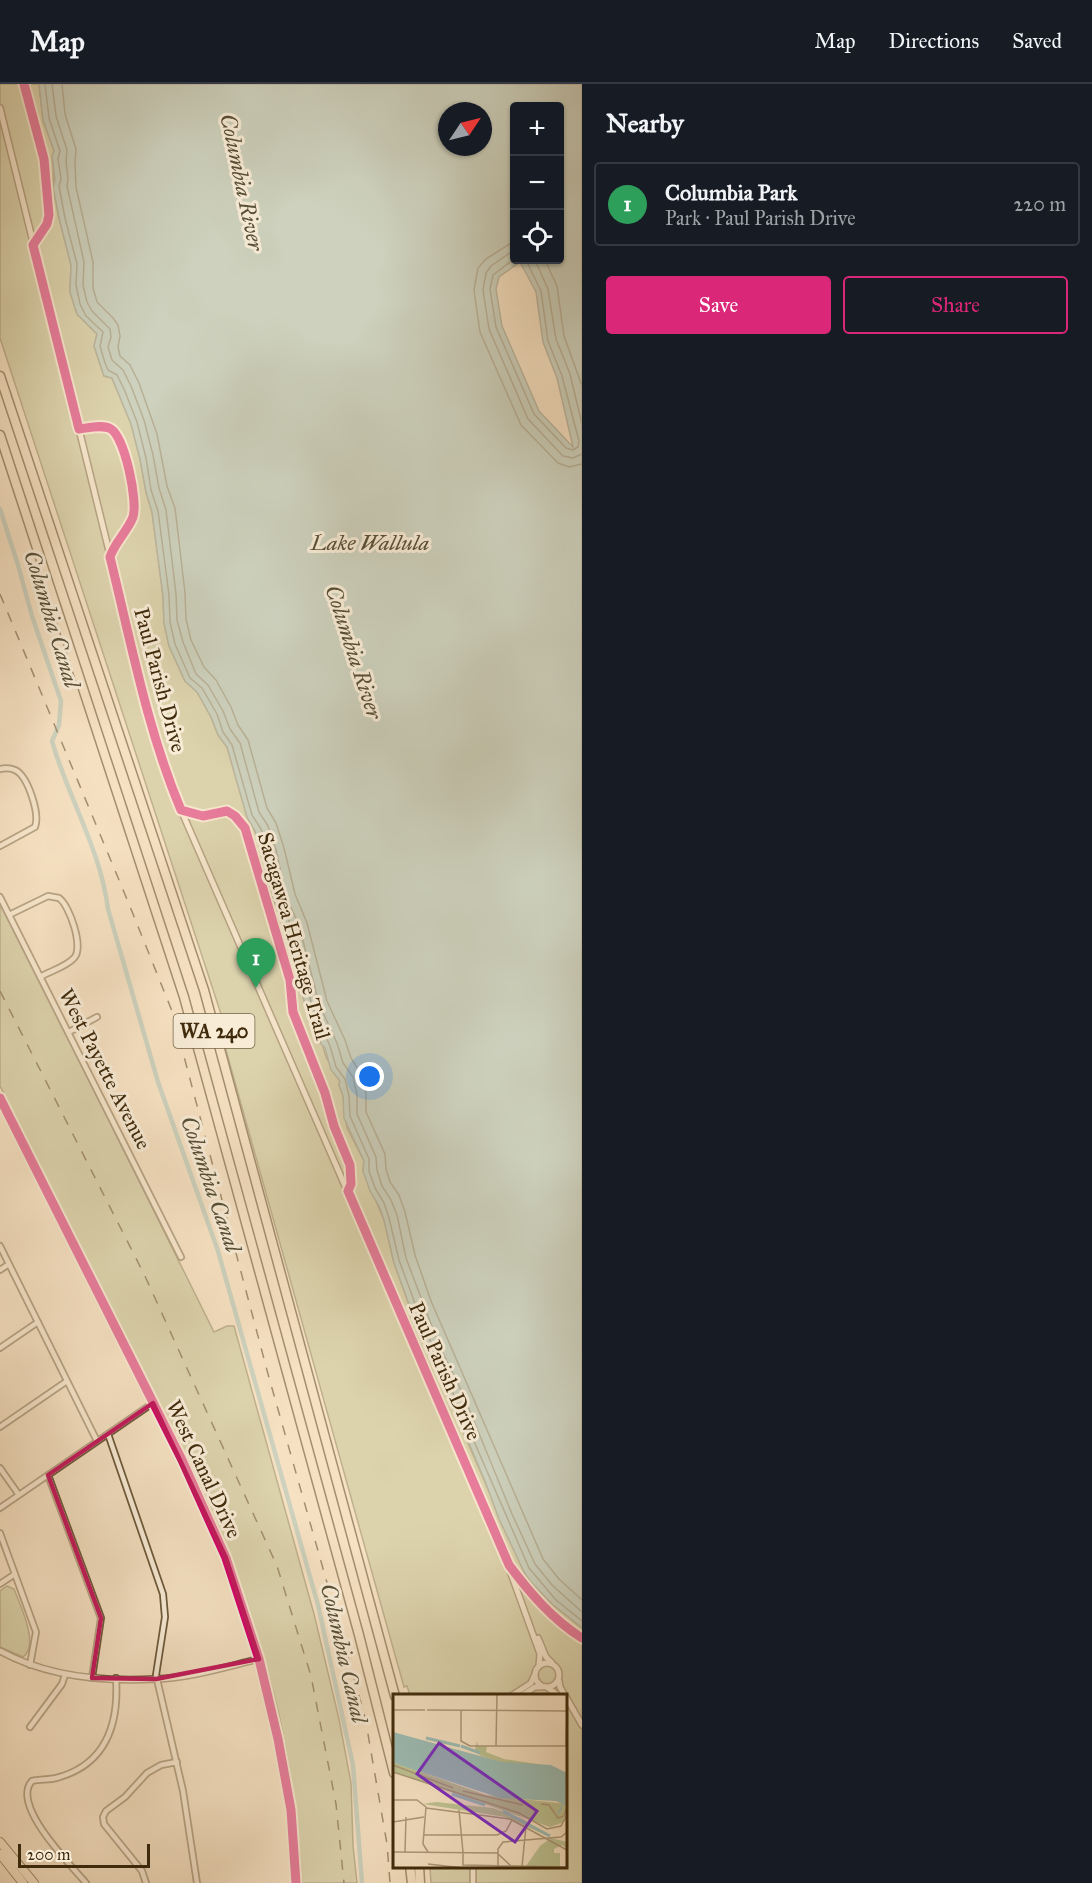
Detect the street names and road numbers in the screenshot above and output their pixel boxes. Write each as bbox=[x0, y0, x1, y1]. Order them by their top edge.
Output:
street label: Paul Parish Drive bbox=[128, 605, 192, 755]
street label: Sacagawea Heritage Trail bbox=[252, 829, 336, 1043]
street label: West Payette Avenue bbox=[53, 984, 157, 1154]
road number: WA 240 bbox=[174, 1014, 254, 1048]
street label: Paul Parish Drive bbox=[403, 1298, 487, 1444]
street label: West Canal Drive bbox=[161, 1396, 248, 1543]

